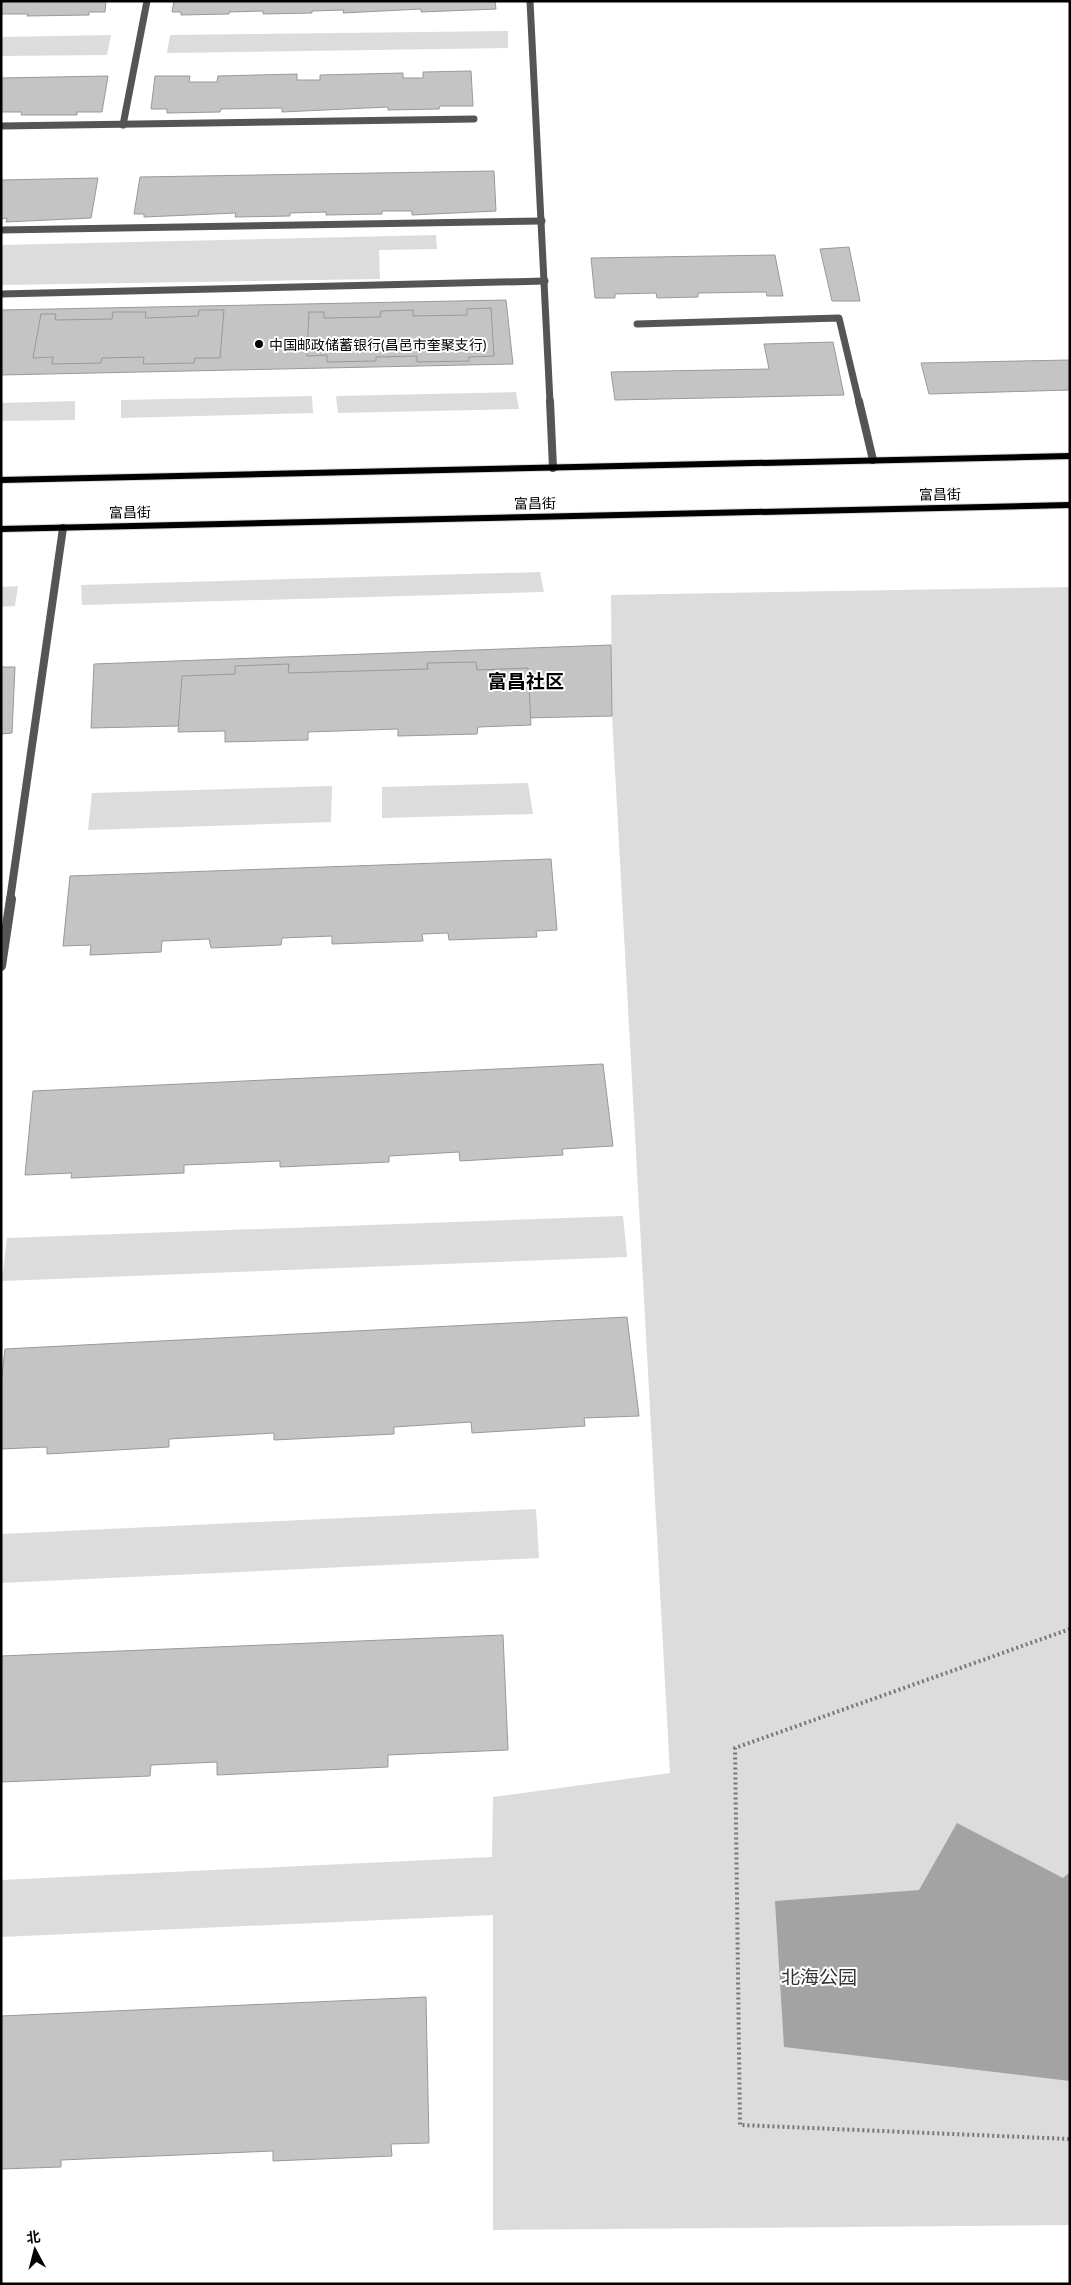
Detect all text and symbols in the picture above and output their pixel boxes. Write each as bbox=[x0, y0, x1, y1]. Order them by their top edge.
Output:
place label: 中国邮政储蓄银行(昌邑市奎聚支行) bbox=[269, 336, 487, 353]
marker: 中国邮政储蓄银行(昌邑市奎聚支行) bbox=[253, 338, 265, 350]
street label: 富昌街 bbox=[919, 485, 961, 503]
street label: 富昌街 bbox=[514, 494, 556, 512]
street label: 富昌街 bbox=[109, 503, 151, 521]
district label: 富昌社区 bbox=[488, 669, 564, 692]
park label: 北海公园 bbox=[781, 1965, 857, 1988]
north arrow bbox=[10, 2225, 60, 2275]
text: 北 bbox=[25, 2227, 41, 2246]

